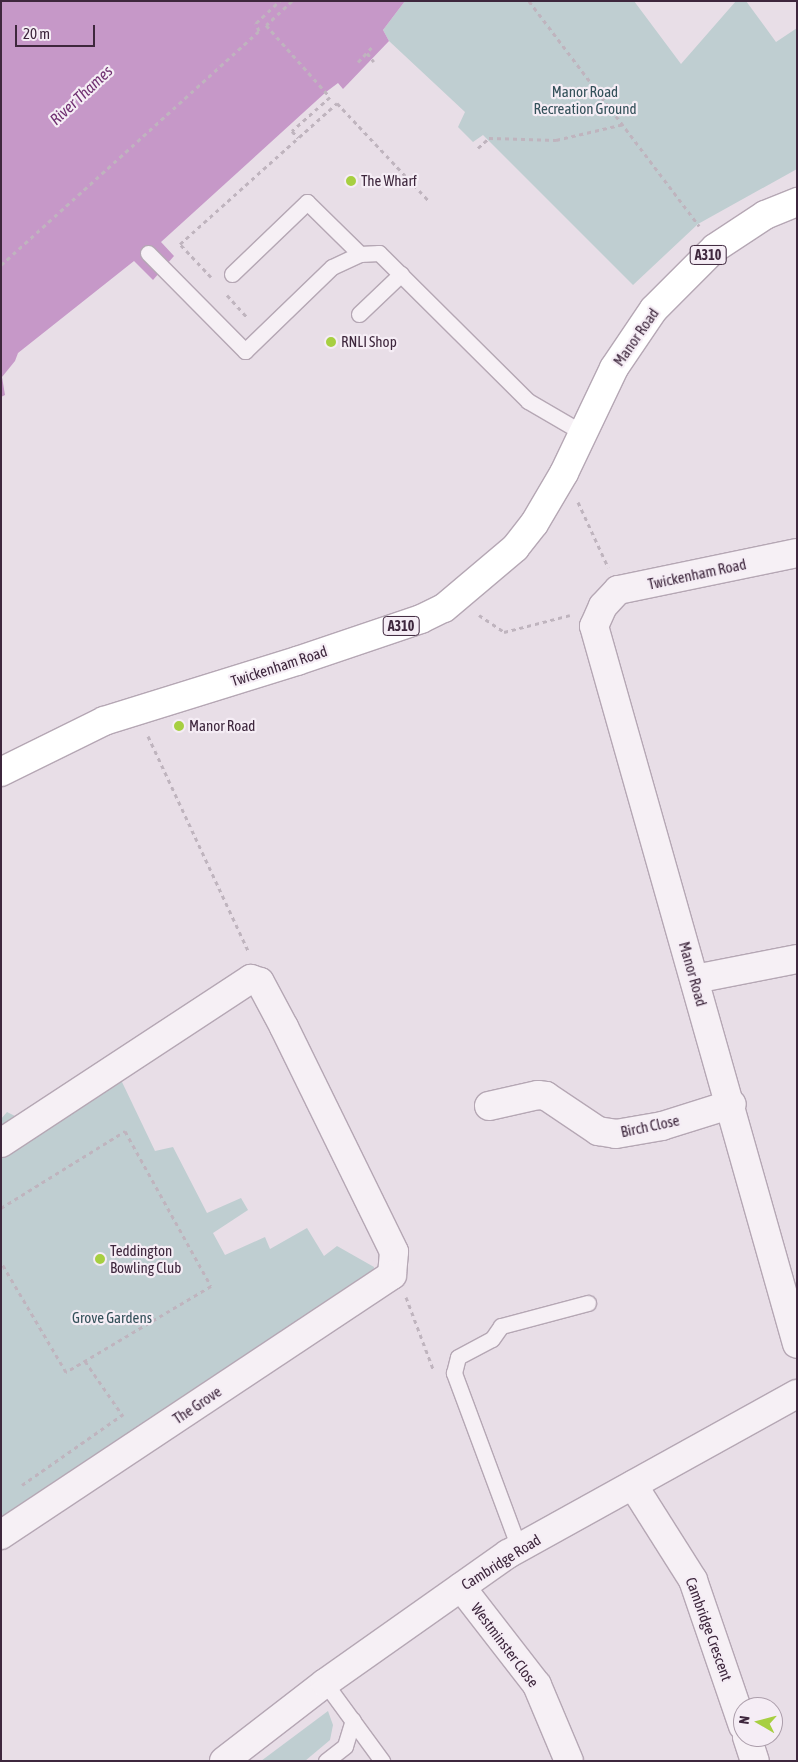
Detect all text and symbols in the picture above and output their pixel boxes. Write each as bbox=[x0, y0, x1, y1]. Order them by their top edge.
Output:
scale bar bbox=[18, 15, 98, 47]
text: 20 m bbox=[23, 25, 50, 42]
water label: River Thames bbox=[46, 61, 116, 129]
park label: Manor Road Recreation Ground bbox=[533, 82, 637, 117]
place label: The Wharf bbox=[361, 172, 417, 190]
marker: The Wharf bbox=[345, 175, 357, 187]
road number: A310 bbox=[689, 244, 727, 266]
street label: Manor Road bbox=[610, 305, 662, 369]
place label: RNLI Shop bbox=[341, 333, 397, 351]
marker: RNLI Shop bbox=[325, 336, 337, 348]
street label: Twickenham Road bbox=[646, 555, 748, 593]
road number: A310 bbox=[382, 614, 420, 638]
street label: Twickenham Road bbox=[229, 642, 329, 690]
place label: Manor Road bbox=[189, 717, 255, 735]
marker: Manor Road bbox=[173, 720, 185, 732]
street label: Manor Road bbox=[675, 940, 711, 1008]
street label: Birch Close bbox=[619, 1111, 681, 1141]
place label: Teddington Bowling Club bbox=[110, 1241, 181, 1276]
marker: Teddington Bowling Club bbox=[94, 1253, 106, 1265]
park label: Grove Gardens bbox=[72, 1309, 152, 1327]
street label: The Grove bbox=[169, 1382, 225, 1428]
street label: Cambridge Road bbox=[458, 1530, 544, 1594]
street label: Cambridge Crescent bbox=[682, 1575, 736, 1683]
street label: Westminster Close bbox=[467, 1599, 543, 1691]
north arrow bbox=[733, 1697, 783, 1747]
text: N bbox=[736, 1715, 753, 1725]

